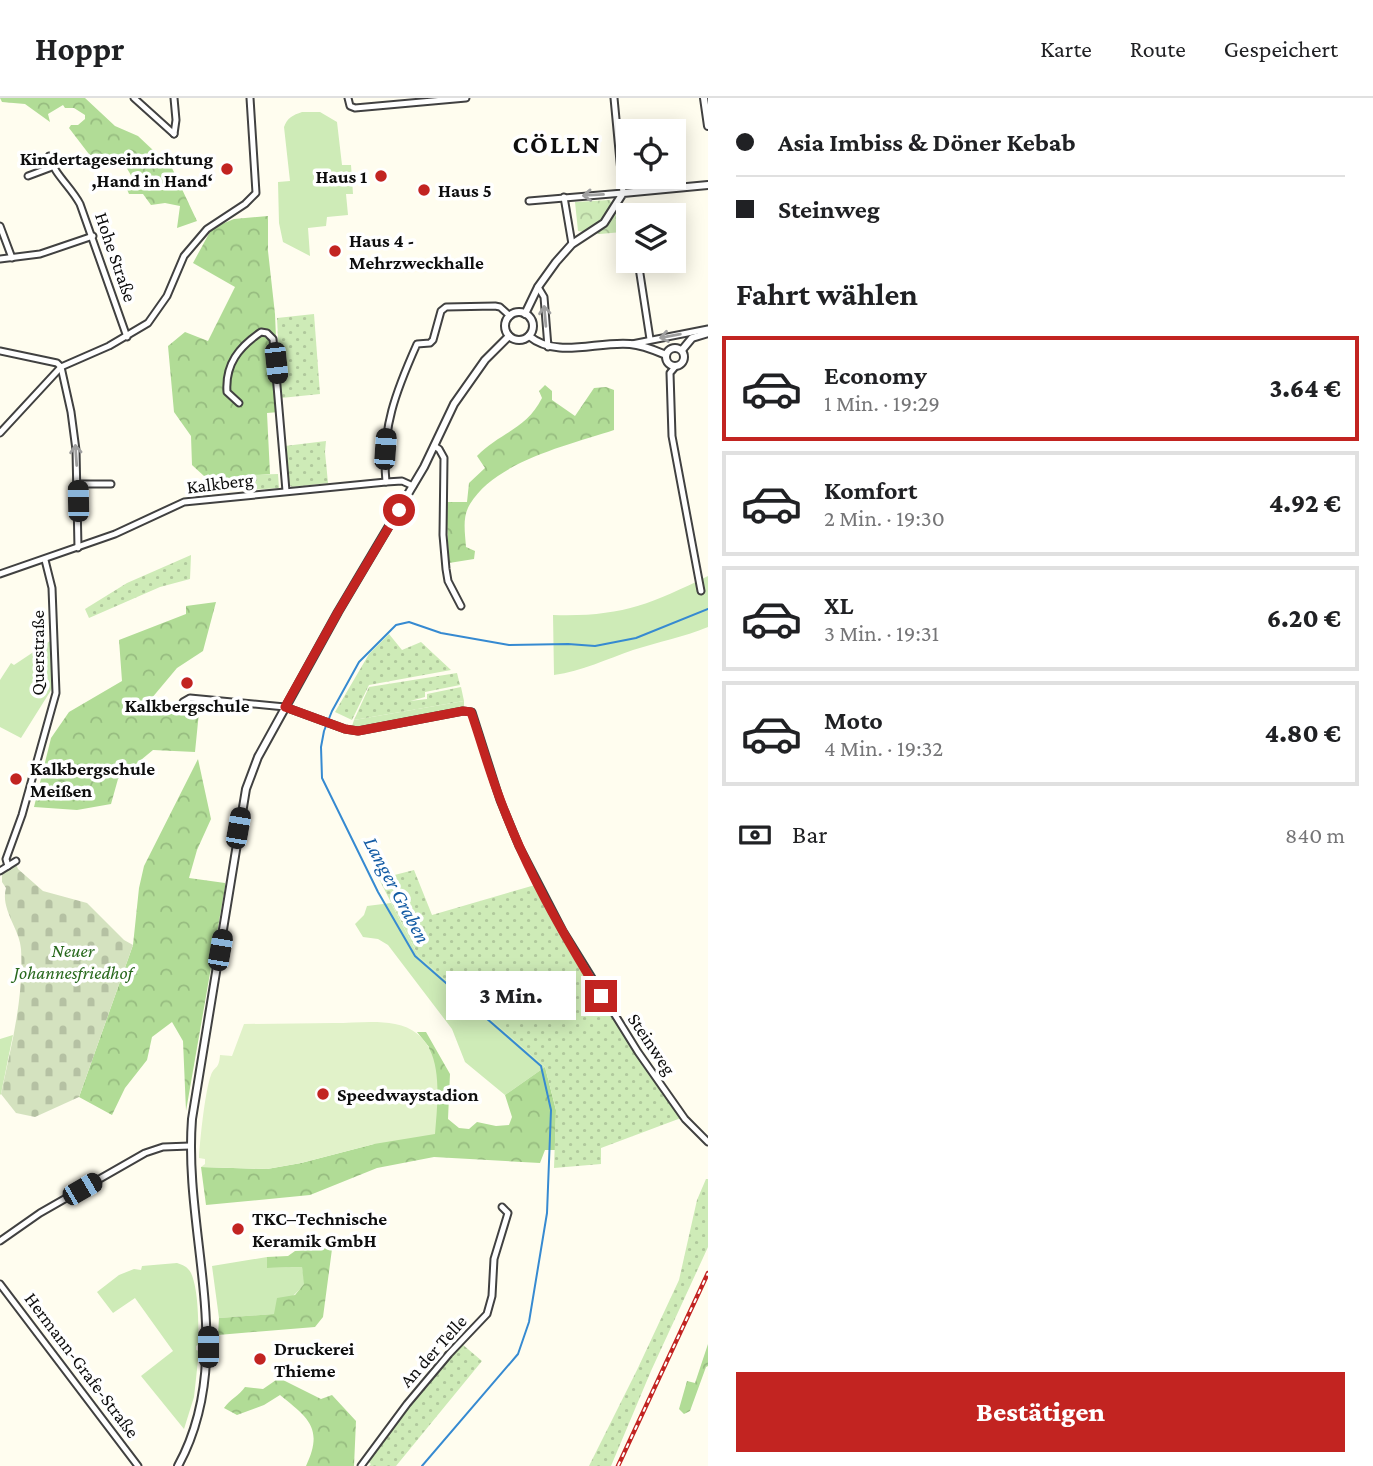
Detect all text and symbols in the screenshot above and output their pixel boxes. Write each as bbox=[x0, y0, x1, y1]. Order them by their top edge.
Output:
text: Hoppr bbox=[35, 30, 124, 67]
text: Karte bbox=[1040, 35, 1092, 62]
text: Route bbox=[1130, 35, 1186, 62]
text: Gespeichert bbox=[1224, 35, 1338, 62]
map controls bbox=[616, 119, 686, 273]
button: locate bbox=[616, 119, 686, 189]
text: Asia Imbiss & Döner Kebab bbox=[778, 128, 1076, 157]
district label: CÖLLN bbox=[512, 130, 602, 159]
place label: Kindertageseinrichtung ‚Hand in Hand‘ bbox=[20, 148, 213, 191]
marker: Kindertageseinrichtung ‚Hand in Hand‘ bbox=[219, 161, 235, 177]
place label: Haus 1 bbox=[315, 166, 367, 187]
marker: Haus 1 bbox=[373, 168, 389, 184]
place label: Haus 5 bbox=[438, 180, 492, 201]
marker: Haus 5 bbox=[416, 182, 432, 198]
one-way arrow bbox=[583, 189, 605, 202]
text: Steinweg bbox=[778, 195, 880, 224]
button: layers bbox=[616, 203, 686, 273]
street label: Hohe Straße bbox=[91, 209, 141, 305]
place label: Haus 4 - Mehrzweckhalle bbox=[349, 230, 484, 273]
marker: Haus 4 - Mehrzweckhalle bbox=[327, 243, 343, 259]
text: Fahrt wählen bbox=[736, 276, 918, 312]
one-way arrow bbox=[538, 305, 551, 328]
one-way arrow bbox=[659, 330, 682, 343]
car bbox=[264, 341, 289, 385]
icon: car bbox=[740, 357, 803, 420]
text: Economy bbox=[824, 361, 927, 390]
text: 3.64 € bbox=[1270, 374, 1341, 403]
text: 1 Min. · 19:29 bbox=[824, 390, 940, 416]
car bbox=[374, 427, 397, 471]
one-way arrow bbox=[69, 444, 82, 467]
street label: Kalkberg bbox=[185, 468, 255, 498]
icon: car bbox=[740, 472, 803, 535]
text: Komfort bbox=[824, 476, 917, 505]
car bbox=[68, 480, 89, 522]
text: 4.92 € bbox=[1269, 489, 1341, 518]
route start bbox=[383, 494, 415, 526]
text: 2 Min. · 19:30 bbox=[824, 505, 945, 531]
icon: car bbox=[740, 587, 803, 650]
text: XL bbox=[824, 591, 853, 620]
text: 6.20 € bbox=[1267, 604, 1341, 633]
street label: Querstraße bbox=[27, 610, 48, 696]
text: 3 Min. · 19:31 bbox=[824, 620, 939, 646]
marker: Kalkbergschule bbox=[179, 675, 195, 691]
place label: Kalkbergschule bbox=[124, 695, 250, 716]
icon: car bbox=[740, 702, 803, 765]
text: Moto bbox=[824, 706, 883, 735]
text: 4.80 € bbox=[1265, 719, 1341, 748]
text: 4 Min. · 19:32 bbox=[824, 735, 943, 761]
place label: Kalkbergschule Meißen bbox=[30, 758, 155, 801]
marker: Kalkbergschule Meißen bbox=[8, 771, 24, 787]
car bbox=[225, 805, 252, 851]
icon: cash bbox=[736, 816, 774, 854]
text: Bar bbox=[792, 820, 828, 849]
text: 840 m bbox=[1285, 822, 1345, 848]
water label: Langer Graben bbox=[359, 833, 435, 947]
car bbox=[207, 927, 234, 973]
park label: Neuer Johannesfriedhof bbox=[10, 940, 136, 983]
callout: 3 Min. bbox=[447, 972, 576, 1020]
route end bbox=[585, 980, 617, 1012]
text: 3 Min. bbox=[479, 982, 543, 1008]
street label: Steinweg bbox=[624, 1009, 680, 1079]
place label: Speedwaystadion bbox=[337, 1084, 479, 1105]
marker: Speedwaystadion bbox=[315, 1086, 331, 1102]
car bbox=[59, 1169, 106, 1209]
place label: TKC–Technische Keramik GmbH bbox=[252, 1208, 387, 1251]
marker: TKC–Technische Keramik GmbH bbox=[230, 1221, 246, 1237]
street label: Hermann-Grafe-Straße bbox=[20, 1288, 144, 1442]
street label: An der Telle bbox=[395, 1311, 471, 1391]
car bbox=[198, 1326, 219, 1368]
place label: Druckerei Thieme bbox=[274, 1338, 355, 1381]
marker: Druckerei Thieme bbox=[252, 1351, 268, 1367]
button: Bestätigen bbox=[736, 1372, 1345, 1452]

